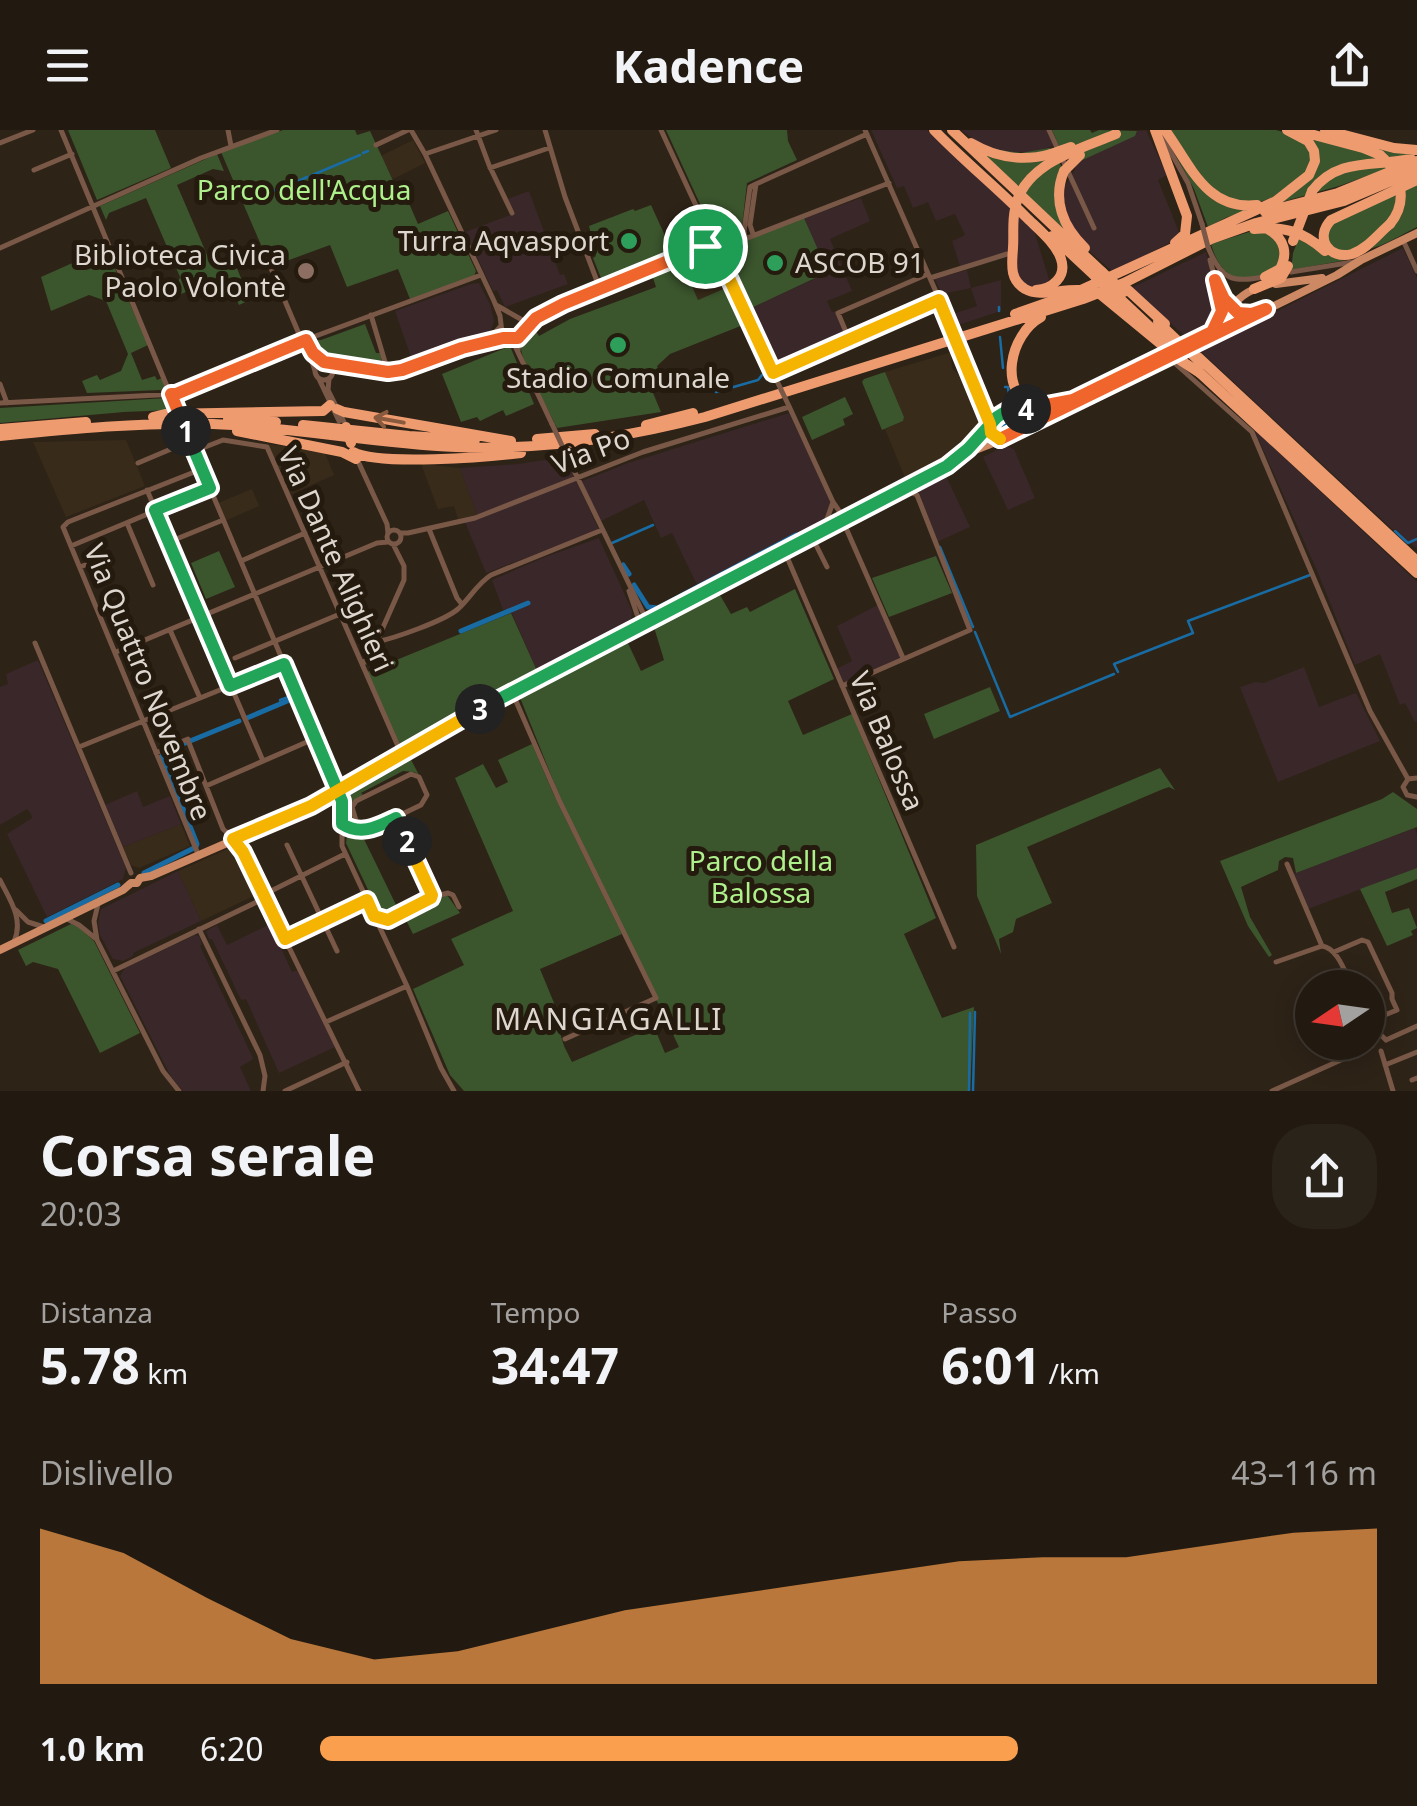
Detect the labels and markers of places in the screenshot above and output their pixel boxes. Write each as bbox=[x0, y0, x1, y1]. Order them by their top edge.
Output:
pin bbox=[663, 204, 748, 289]
place label: Turra Aqvasport bbox=[398, 221, 609, 259]
marker: Turra Aqvasport bbox=[618, 230, 640, 252]
place label: Biblioteca Civica Paolo Volontè bbox=[74, 235, 286, 305]
place label: ASCOB 91 bbox=[795, 243, 925, 281]
marker: ASCOB 91 bbox=[764, 252, 786, 274]
marker: Biblioteca Civica Paolo Volontè bbox=[295, 260, 317, 282]
marker: Stadio Comunale bbox=[607, 334, 629, 356]
place label: Stadio Comunale bbox=[506, 358, 730, 396]
pin: 4 bbox=[1001, 384, 1051, 434]
pin: 1 bbox=[161, 406, 211, 456]
pin: 3 bbox=[455, 684, 505, 734]
pin: 2 bbox=[382, 816, 432, 866]

